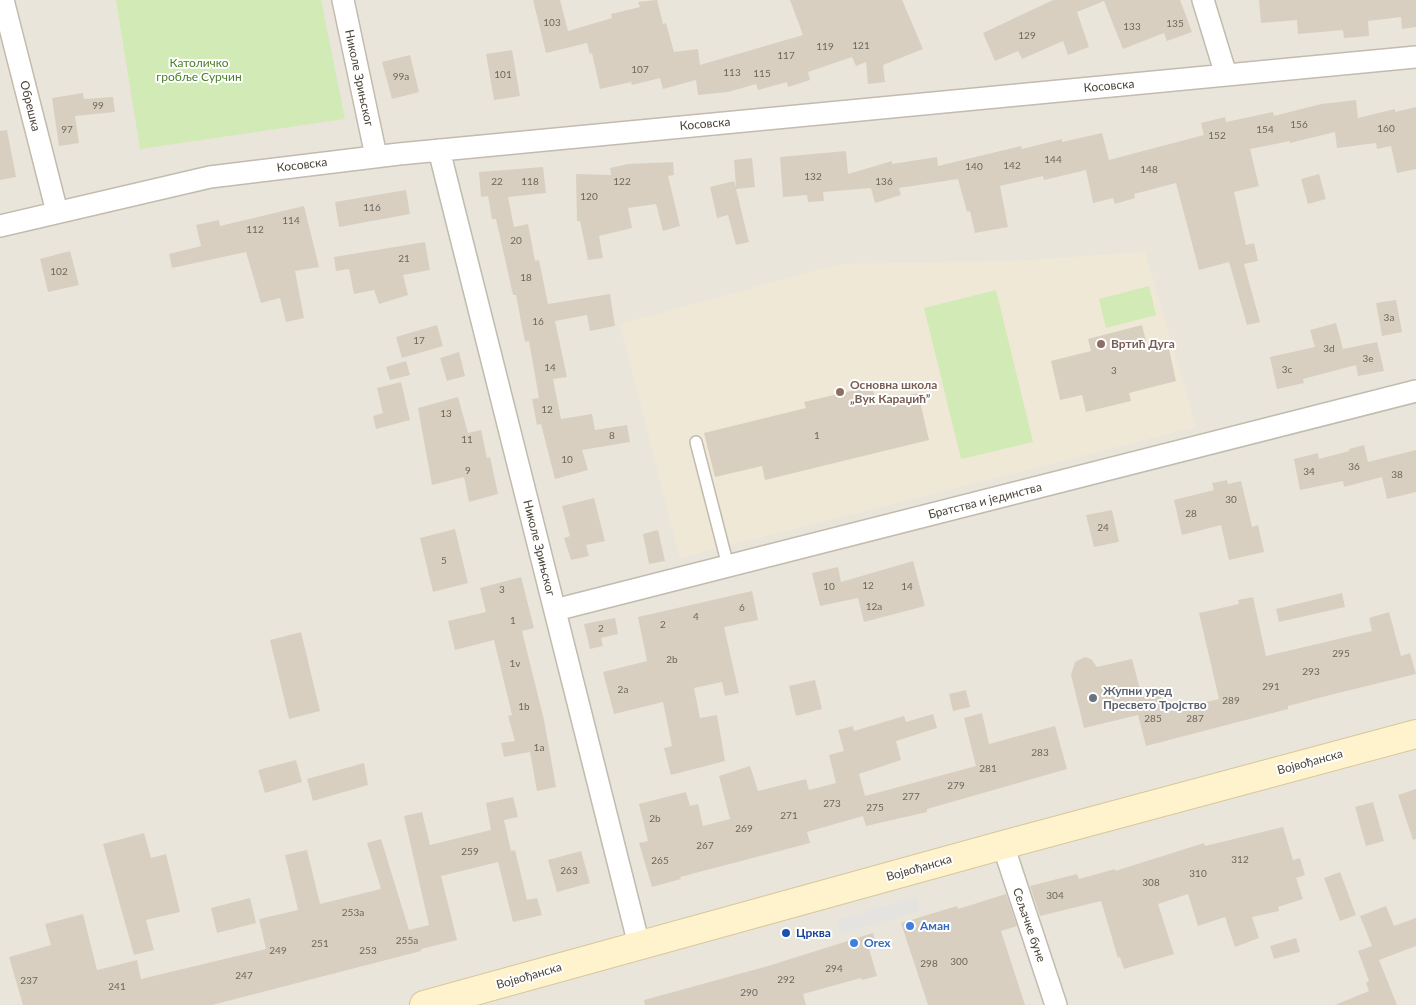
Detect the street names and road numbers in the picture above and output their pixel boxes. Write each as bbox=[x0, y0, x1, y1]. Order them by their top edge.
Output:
street label: Николе Зрињског bbox=[342, 28, 376, 128]
street label: Косовска bbox=[1083, 77, 1135, 95]
street label: Обрешка bbox=[17, 79, 43, 133]
street label: Косовска bbox=[679, 115, 731, 133]
street label: Косовска bbox=[276, 155, 328, 175]
street label: Братства и јединства bbox=[927, 480, 1043, 522]
street label: Николе Зрињског bbox=[520, 498, 558, 598]
street label: Војвођанска bbox=[1276, 746, 1344, 778]
street label: Војвођанска bbox=[885, 852, 953, 884]
street label: Сељачке буне bbox=[1010, 886, 1048, 964]
street label: Војвођанска bbox=[495, 960, 563, 992]

